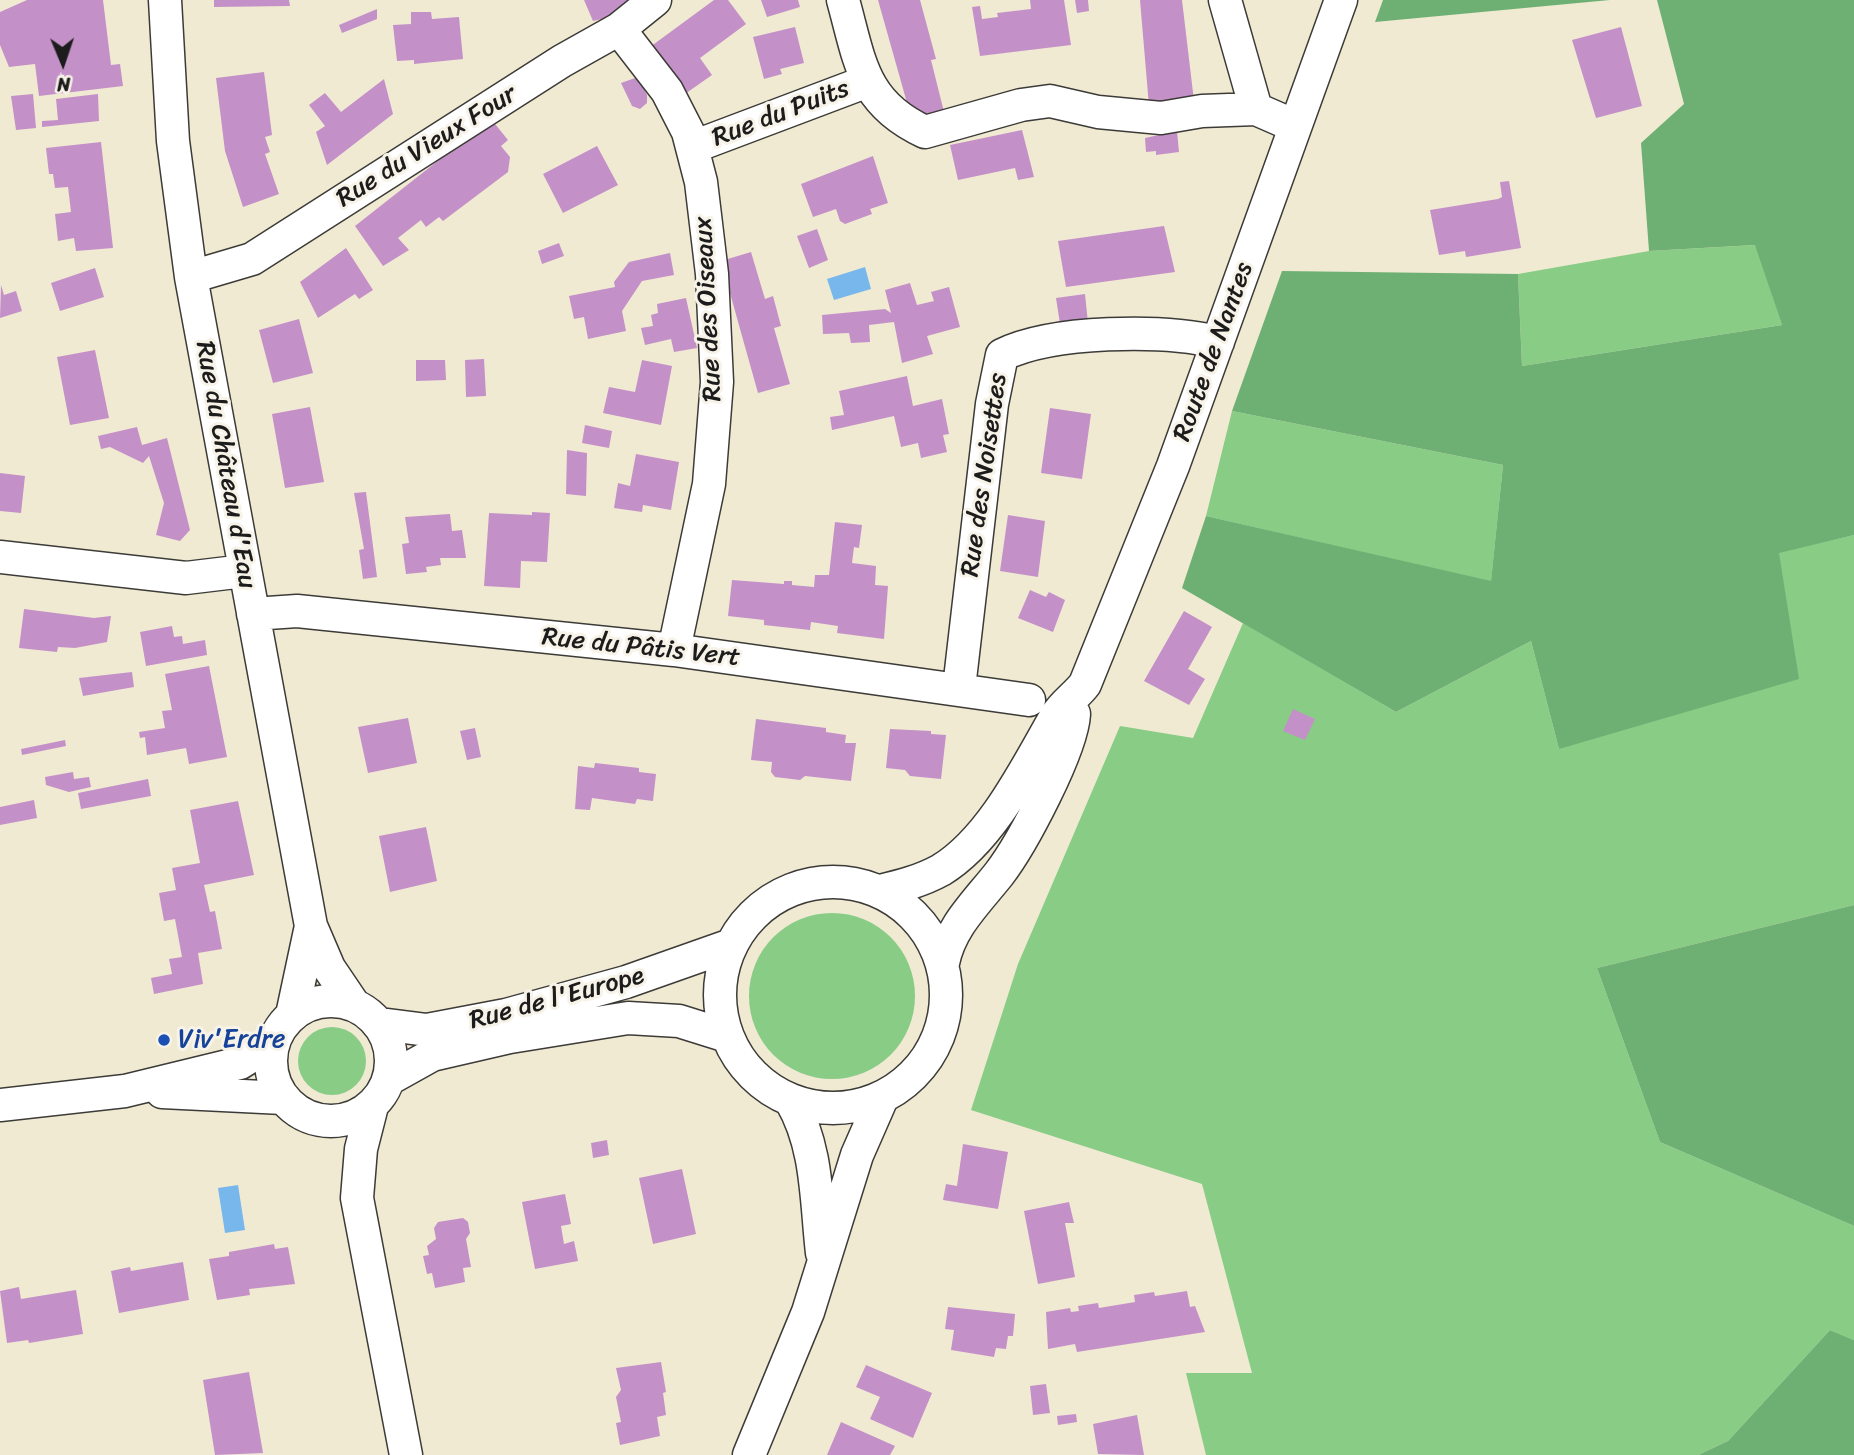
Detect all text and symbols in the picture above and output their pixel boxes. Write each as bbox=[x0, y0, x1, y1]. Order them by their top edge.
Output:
north arrow bbox=[28, 28, 98, 98]
text: N bbox=[57, 68, 71, 101]
street label: Rue du Puits bbox=[708, 74, 854, 154]
street label: Rue du Vieux Four bbox=[331, 79, 523, 215]
street label: Rue des Oiseaux bbox=[689, 216, 729, 402]
street label: Route de Nantes bbox=[1167, 258, 1261, 446]
street label: Rue du Château d'Eau bbox=[188, 339, 262, 591]
street label: Rue des Noisettes bbox=[955, 371, 1015, 579]
street label: Rue du Pâtis Vert bbox=[540, 622, 742, 674]
street label: Rue de l'Europe bbox=[466, 961, 648, 1037]
place label: Viv'Erdre bbox=[178, 1024, 285, 1056]
marker: Viv'Erdre bbox=[156, 1032, 172, 1048]

